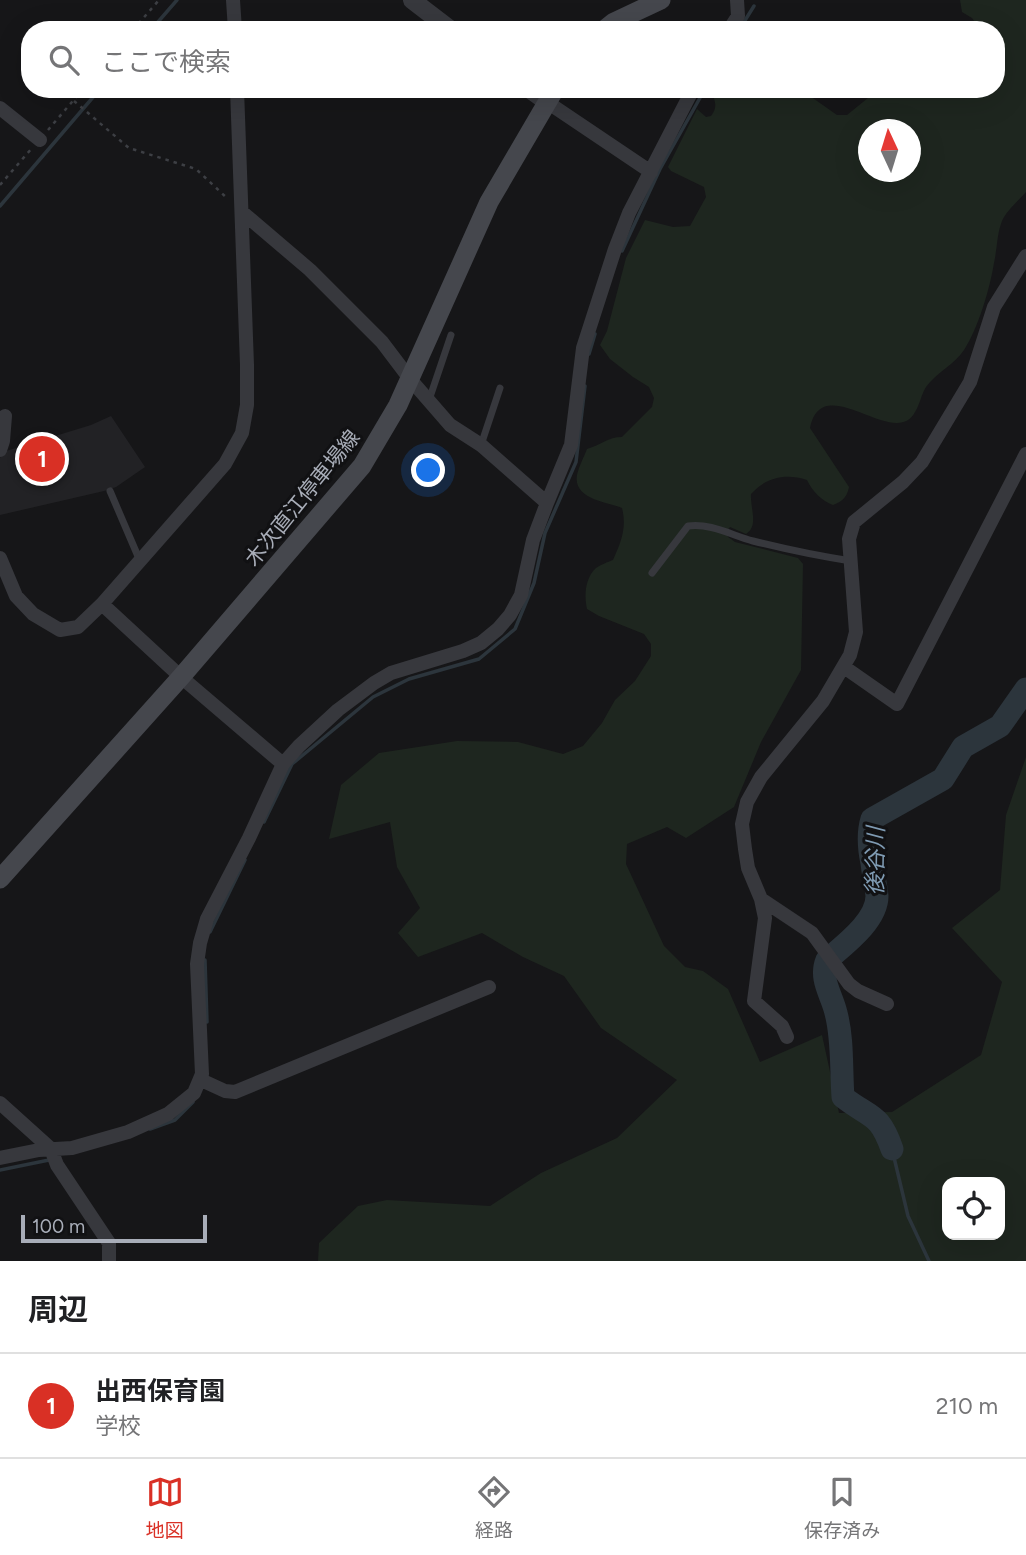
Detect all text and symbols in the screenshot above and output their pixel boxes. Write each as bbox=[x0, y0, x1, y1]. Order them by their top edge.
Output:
search box bbox=[21, 21, 1005, 98]
icon: search bbox=[45, 41, 83, 79]
text: ここで検索 bbox=[101, 46, 231, 78]
north arrow bbox=[858, 119, 921, 182]
street label: 木次直江停車場線 bbox=[239, 425, 365, 571]
pin: 1 bbox=[19, 433, 65, 485]
your location bbox=[411, 453, 445, 487]
water label: 後谷川 bbox=[860, 823, 890, 896]
map controls bbox=[942, 1177, 1005, 1240]
button: locate bbox=[942, 1177, 1005, 1240]
scale bar bbox=[21, 1212, 206, 1244]
text: 100 m bbox=[32, 1215, 85, 1238]
text: 周辺 bbox=[28, 1291, 88, 1328]
text: 出西保育園 bbox=[95, 1375, 225, 1407]
text: 1 bbox=[46, 1392, 56, 1420]
text: 210 m bbox=[936, 1392, 998, 1420]
text: 学校 bbox=[95, 1412, 141, 1440]
tab: 地図 bbox=[146, 1473, 184, 1542]
tab: 経路 bbox=[475, 1473, 513, 1542]
tab: 保存済み bbox=[804, 1473, 880, 1542]

